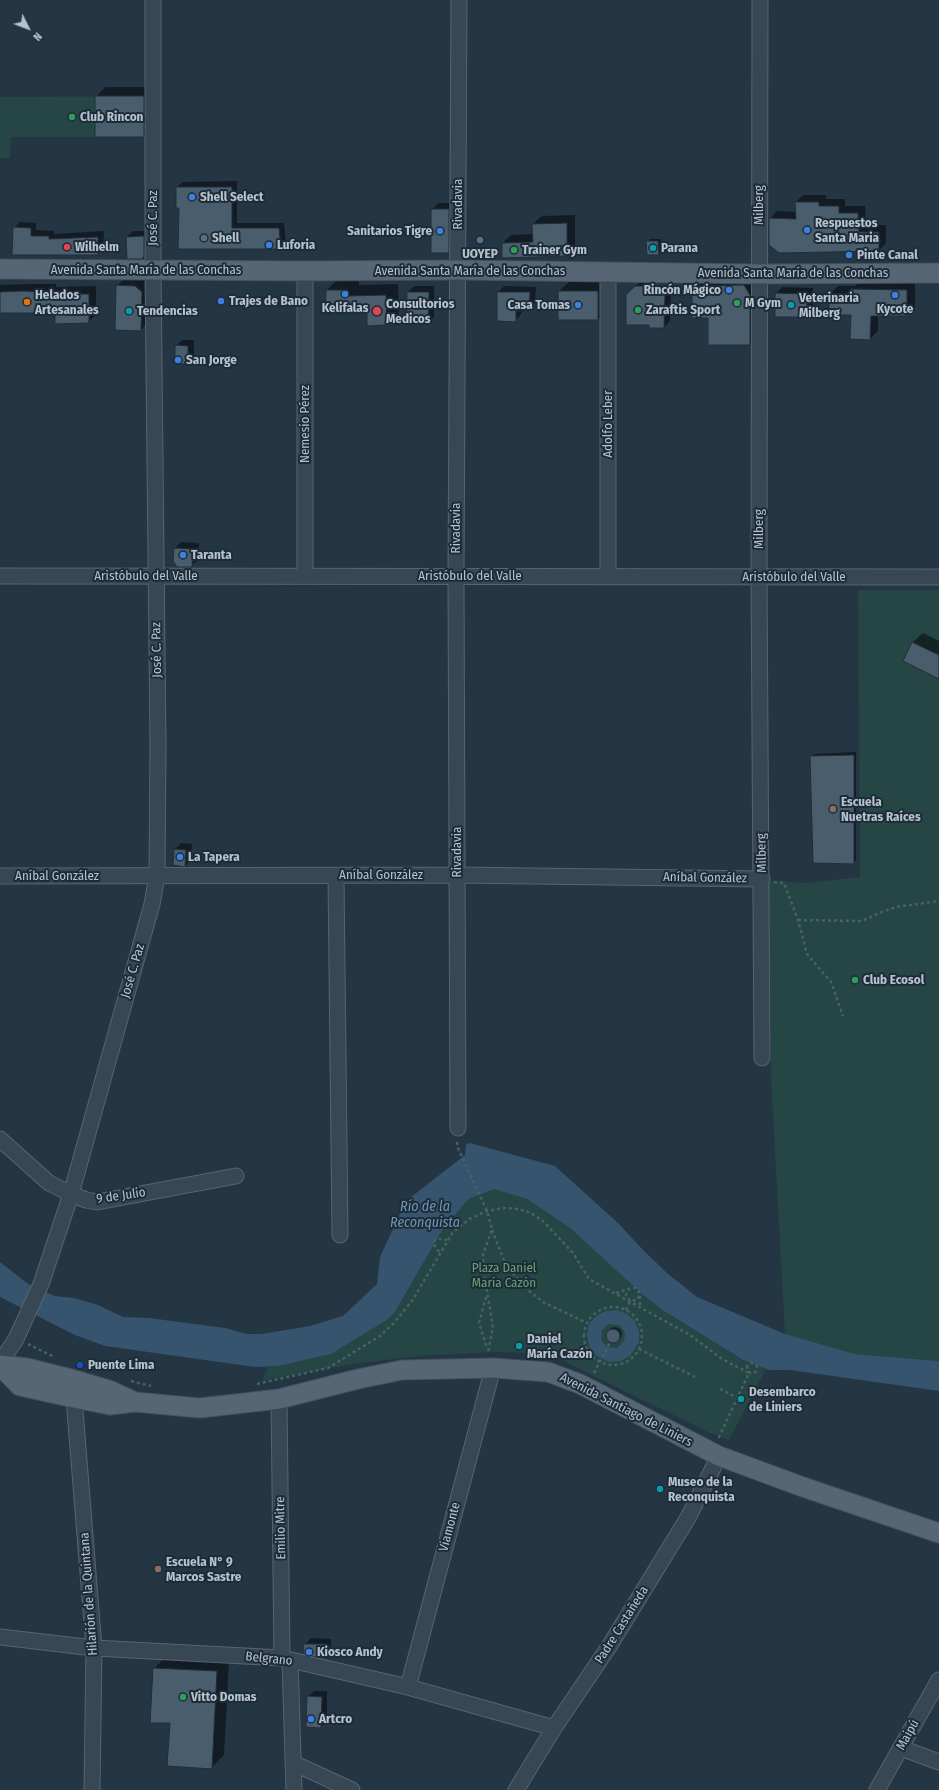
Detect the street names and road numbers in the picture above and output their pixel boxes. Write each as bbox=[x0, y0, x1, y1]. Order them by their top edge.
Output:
street label: Rivadavia bbox=[450, 179, 466, 229]
street label: Milberg bbox=[751, 185, 767, 225]
street label: José C. Paz bbox=[145, 190, 161, 246]
street label: Avenida Santa María de las Conchas bbox=[51, 262, 241, 278]
street label: Avenida Santa María de las Conchas bbox=[375, 263, 565, 279]
street label: Avenida Santa María de las Conchas bbox=[698, 265, 888, 281]
street label: Nemesio Pérez bbox=[297, 385, 313, 463]
street label: Adolfo Leber bbox=[600, 390, 616, 458]
street label: Rivadavia bbox=[448, 503, 464, 553]
street label: Milberg bbox=[751, 509, 767, 549]
street label: Aristóbulo del Valle bbox=[94, 568, 198, 584]
street label: Aristóbulo del Valle bbox=[418, 568, 522, 584]
street label: Aristóbulo del Valle bbox=[742, 569, 846, 585]
street label: José C. Paz bbox=[149, 622, 165, 678]
street label: Rivadavia bbox=[449, 827, 465, 877]
street label: Milberg bbox=[754, 833, 770, 873]
street label: Aníbal González bbox=[339, 867, 423, 883]
street label: Aníbal González bbox=[15, 868, 99, 884]
street label: Aníbal González bbox=[663, 869, 747, 887]
street label: José C. Paz bbox=[118, 942, 148, 1000]
street label: 9 de Julio bbox=[95, 1185, 147, 1207]
street label: Avenida Santiago de Liniers bbox=[557, 1370, 695, 1450]
street label: Emilio Mitre bbox=[273, 1496, 289, 1560]
street label: Viamonte bbox=[436, 1501, 464, 1553]
street label: Hilarión de la Quintana bbox=[77, 1532, 101, 1656]
street label: Padre Castañeda bbox=[592, 1583, 652, 1667]
street label: Belgrano bbox=[245, 1649, 293, 1669]
street label: Maipú bbox=[893, 1717, 923, 1753]

